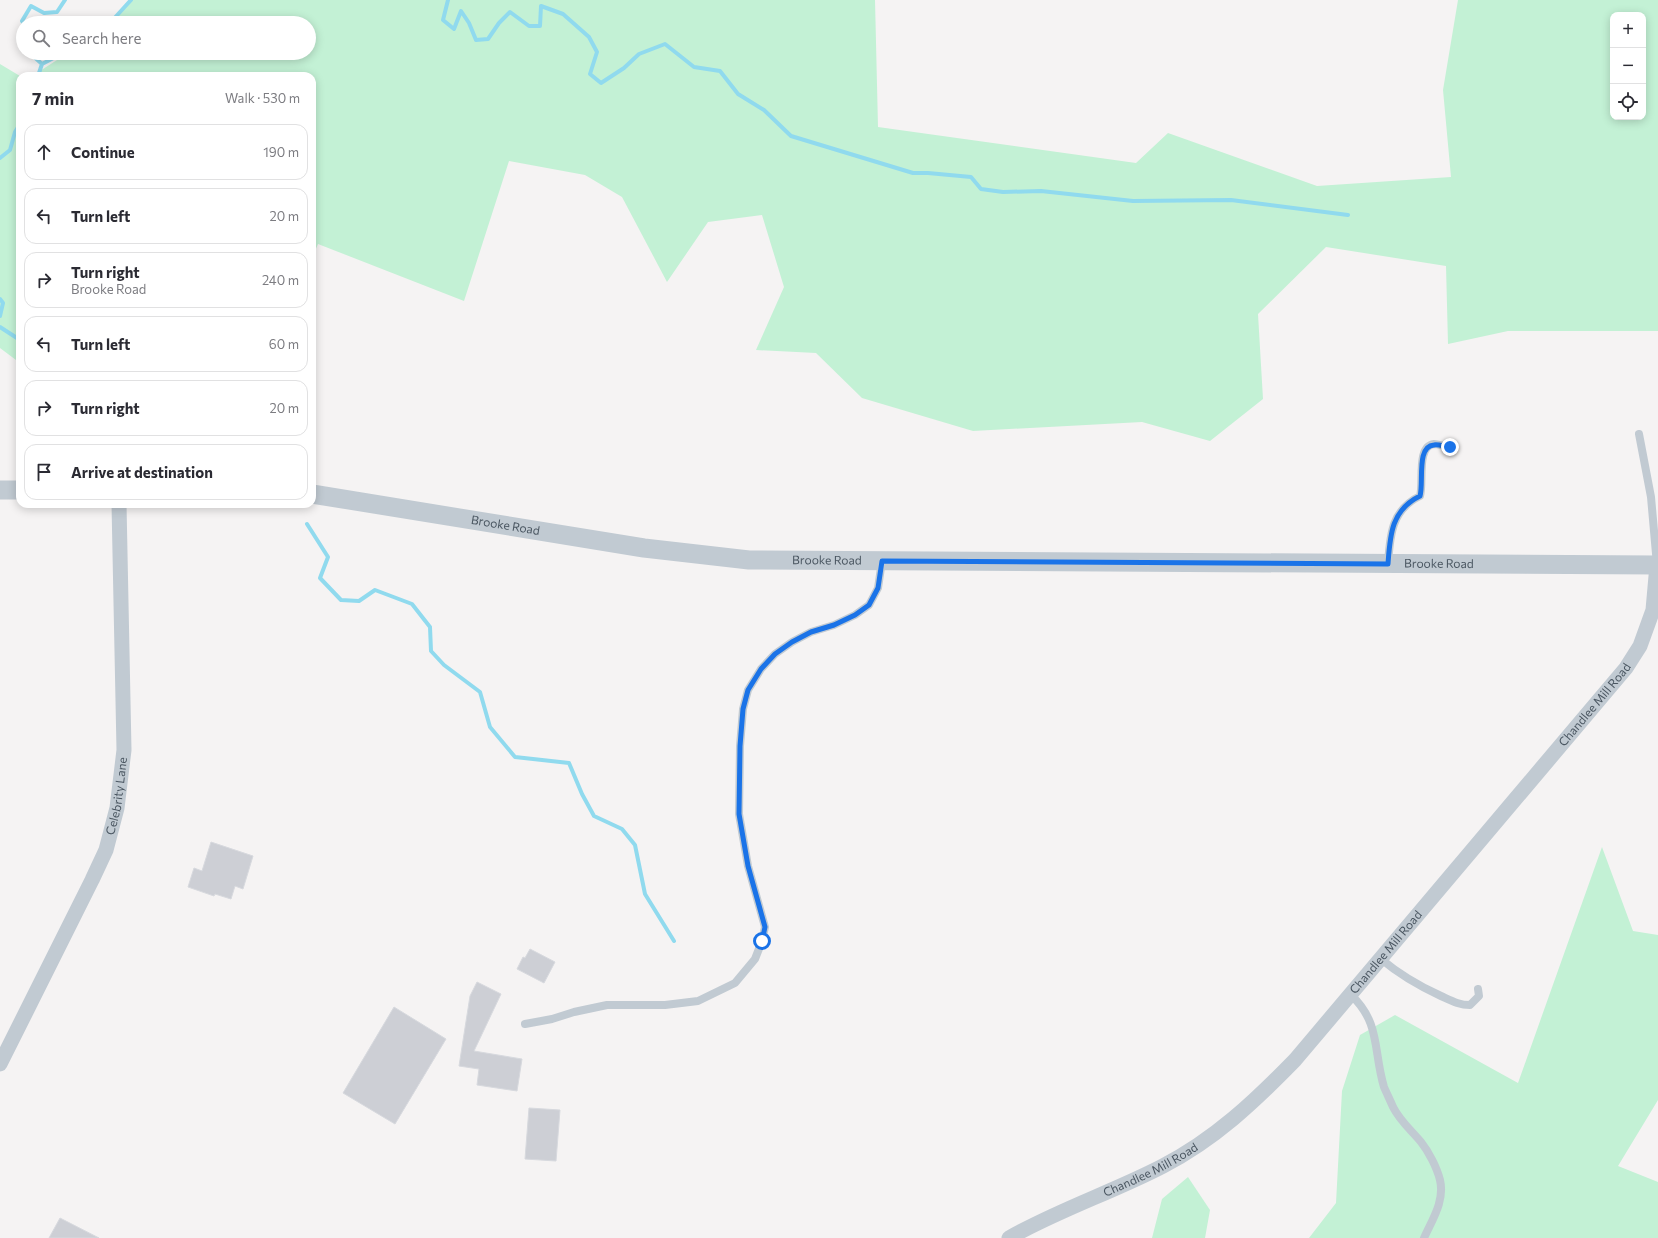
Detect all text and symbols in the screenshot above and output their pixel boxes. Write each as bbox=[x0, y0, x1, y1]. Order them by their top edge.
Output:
map controls bbox=[1610, 12, 1646, 120]
button: + bbox=[1610, 12, 1646, 48]
search box bbox=[16, 16, 316, 60]
icon: search bbox=[30, 27, 52, 49]
text: Search here bbox=[62, 29, 141, 47]
button: − bbox=[1610, 48, 1646, 84]
button: locate bbox=[1610, 84, 1646, 120]
text: 7 min bbox=[32, 88, 74, 109]
text: Walk · 530 m bbox=[225, 90, 300, 106]
icon: ahead bbox=[33, 141, 55, 163]
text: Continue bbox=[71, 143, 135, 161]
text: 190 m bbox=[263, 144, 299, 160]
icon: left bbox=[33, 205, 55, 227]
text: Turn left bbox=[71, 207, 130, 225]
text: 20 m bbox=[270, 208, 299, 224]
text: Turn right bbox=[71, 263, 140, 281]
icon: right bbox=[33, 269, 55, 291]
text: 240 m bbox=[262, 272, 299, 288]
text: Brooke Road bbox=[71, 281, 146, 297]
icon: left bbox=[33, 333, 55, 355]
text: Turn left bbox=[71, 335, 130, 353]
text: 60 m bbox=[269, 336, 299, 352]
icon: right bbox=[33, 397, 55, 419]
text: Turn right bbox=[71, 399, 140, 417]
text: 20 m bbox=[270, 400, 299, 416]
route end bbox=[1441, 438, 1459, 456]
icon: arrive bbox=[33, 461, 55, 483]
text: Arrive at destination bbox=[71, 463, 213, 481]
street label: Brooke Road bbox=[470, 512, 541, 537]
street label: Brooke Road bbox=[792, 552, 862, 567]
street label: Brooke Road bbox=[1404, 556, 1474, 570]
street label: Chandlee Mill Road bbox=[1555, 660, 1633, 749]
street label: Celebrity Lane bbox=[102, 756, 129, 836]
street label: Chandlee Mill Road bbox=[1346, 907, 1424, 996]
route start bbox=[753, 932, 771, 950]
street label: Chandlee Mill Road bbox=[1101, 1139, 1200, 1199]

